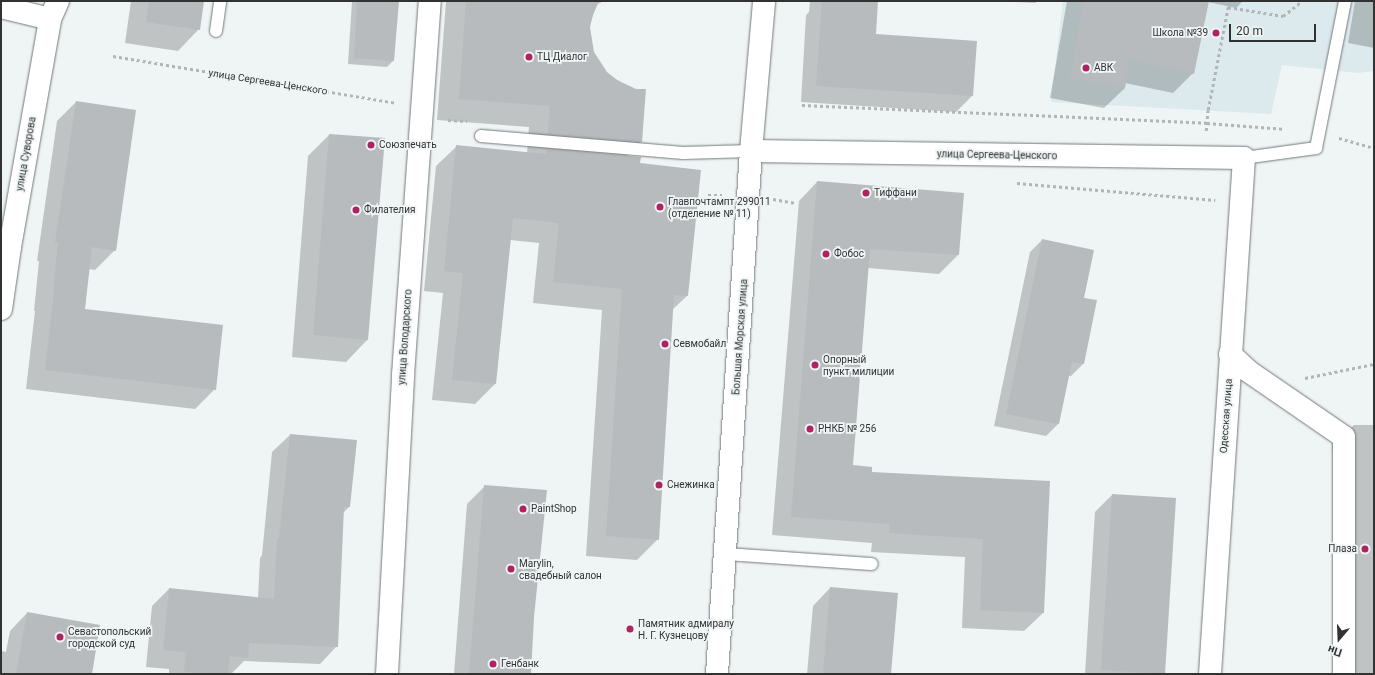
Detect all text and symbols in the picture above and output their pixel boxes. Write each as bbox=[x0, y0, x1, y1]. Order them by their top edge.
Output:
scale bar bbox=[1231, 16, 1318, 42]
text: 20 m bbox=[1236, 24, 1263, 38]
place label: Школа №39 bbox=[1152, 27, 1208, 39]
marker: Школа №39 bbox=[1211, 28, 1221, 38]
place label: ТЦ Диалог bbox=[537, 51, 587, 63]
marker: ТЦ Диалог bbox=[524, 52, 534, 62]
place label: АВК bbox=[1094, 62, 1113, 74]
marker: АВК bbox=[1081, 63, 1091, 73]
street label: улица Сергеева-Ценского bbox=[208, 67, 328, 97]
street label: улица Суворова bbox=[14, 116, 38, 192]
place label: Союзпечать bbox=[379, 139, 437, 151]
marker: Союзпечать bbox=[366, 140, 376, 150]
street label: улица Сергеева-Ценского bbox=[937, 148, 1057, 162]
place label: Тиффани bbox=[874, 187, 917, 199]
marker: Тиффани bbox=[861, 188, 871, 198]
place label: Главпочтампт 299011 (отделение № 11) bbox=[668, 195, 771, 218]
marker: Главпочтампт 299011 (отделение № 11) bbox=[655, 202, 665, 212]
place label: Филателия bbox=[364, 204, 415, 216]
marker: Филателия bbox=[351, 205, 361, 215]
place label: Фобос bbox=[834, 248, 864, 260]
marker: Фобос bbox=[821, 249, 831, 259]
street label: Большая Морская улица bbox=[730, 279, 750, 395]
street label: улица Володарского bbox=[396, 289, 414, 385]
place label: Севмобайл bbox=[673, 338, 726, 350]
marker: Севмобайл bbox=[660, 339, 670, 349]
place label: Опорный пункт милиции bbox=[823, 353, 894, 376]
marker: Опорный пункт милиции bbox=[810, 360, 820, 370]
street label: Одесская улица bbox=[1217, 378, 1235, 454]
place label: РНКБ № 256 bbox=[818, 423, 876, 435]
marker: РНКБ № 256 bbox=[805, 424, 815, 434]
place label: Снежинка bbox=[667, 479, 715, 491]
marker: Снежинка bbox=[654, 480, 664, 490]
place label: PaintShop bbox=[531, 503, 577, 515]
marker: PaintShop bbox=[518, 504, 528, 514]
place label: Плаза bbox=[1328, 543, 1357, 555]
marker: Плаза bbox=[1360, 544, 1370, 554]
place label: Marylin, свадебный салон bbox=[519, 557, 602, 580]
marker: Marylin, свадебный салон bbox=[506, 564, 516, 574]
place label: Памятник адмиралу Н. Г. Кузнецову bbox=[638, 617, 734, 640]
north arrow bbox=[1319, 619, 1359, 659]
marker: Памятник адмиралу Н. Г. Кузнецову bbox=[625, 624, 635, 634]
place label: Севастопольский городской суд bbox=[68, 625, 151, 648]
marker: Севастопольский городской суд bbox=[55, 632, 65, 642]
text: Пн bbox=[1326, 642, 1344, 659]
place label: Генбанк bbox=[501, 658, 539, 670]
marker: Генбанк bbox=[488, 659, 498, 669]

